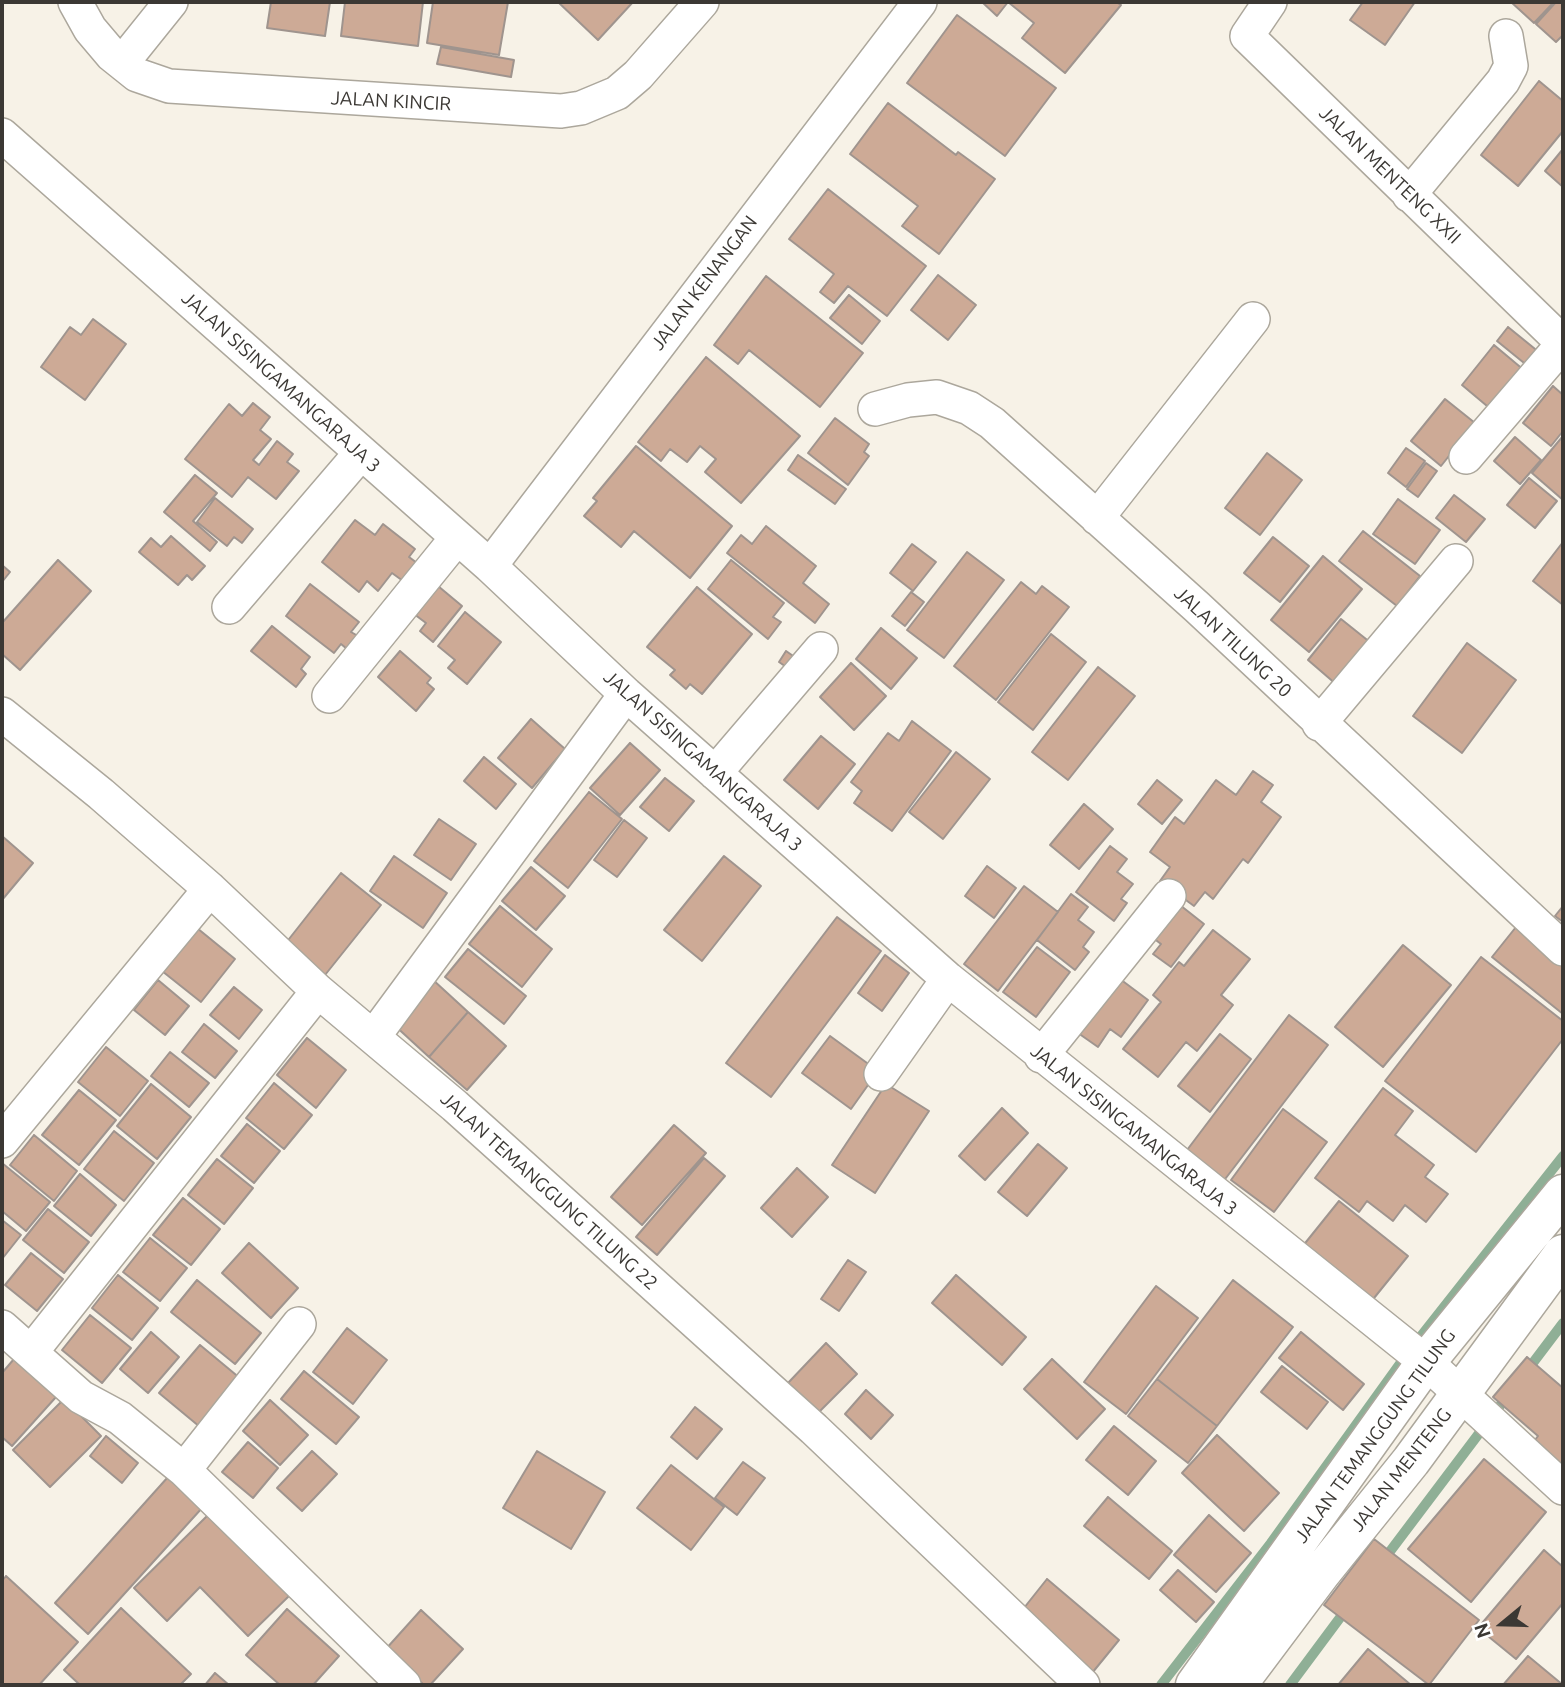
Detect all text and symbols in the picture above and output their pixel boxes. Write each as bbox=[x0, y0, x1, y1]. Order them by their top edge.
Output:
street label: JALAN KINCIR bbox=[330, 86, 452, 116]
street label: JALAN MENTENG XXII bbox=[1314, 101, 1466, 249]
street label: JALAN KENANGAN bbox=[646, 211, 762, 355]
street label: JALAN SISINGAMANGARAJA 3 bbox=[177, 287, 385, 477]
street label: JALAN TILUNG 20 bbox=[1170, 582, 1296, 702]
street label: JALAN SISINGAMANGARAJA 3 bbox=[599, 666, 807, 856]
street label: JALAN SISINGAMANGARAJA 3 bbox=[1026, 1039, 1242, 1221]
street label: JALAN TEMANGGUNG TILUNG 22 bbox=[436, 1087, 662, 1295]
street label: JALAN TEMANGGUNG TILUNG bbox=[1290, 1325, 1460, 1547]
street label: JALAN MENTENG bbox=[1346, 1404, 1456, 1536]
north arrow bbox=[1467, 1589, 1537, 1659]
text: N bbox=[1469, 1621, 1495, 1641]

